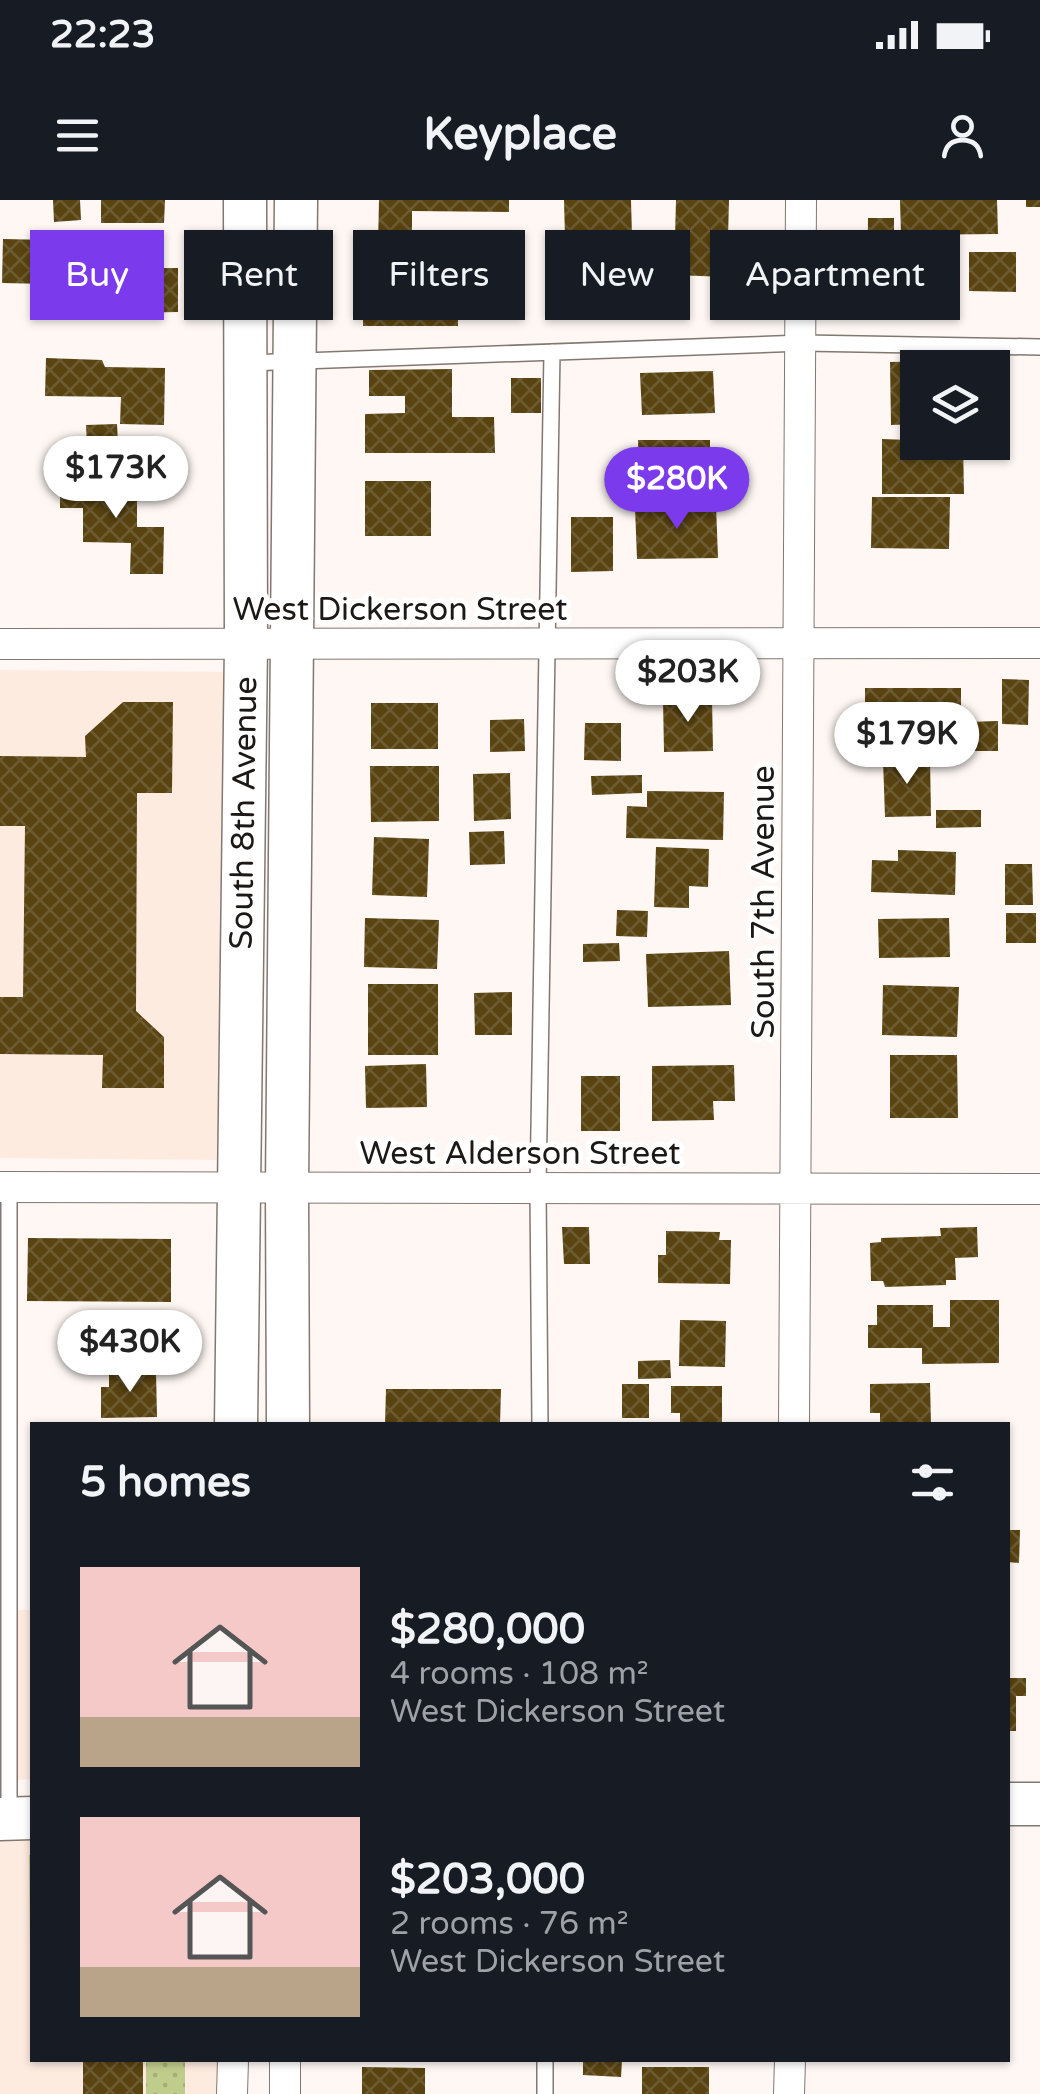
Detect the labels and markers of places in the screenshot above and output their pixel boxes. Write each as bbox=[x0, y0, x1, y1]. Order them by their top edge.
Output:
pin: $173K bbox=[46, 436, 186, 521]
pin: $280K bbox=[607, 447, 747, 532]
pin: $203K bbox=[618, 640, 758, 725]
pin: $179K bbox=[837, 702, 977, 787]
pin: $430K bbox=[60, 1310, 200, 1395]

